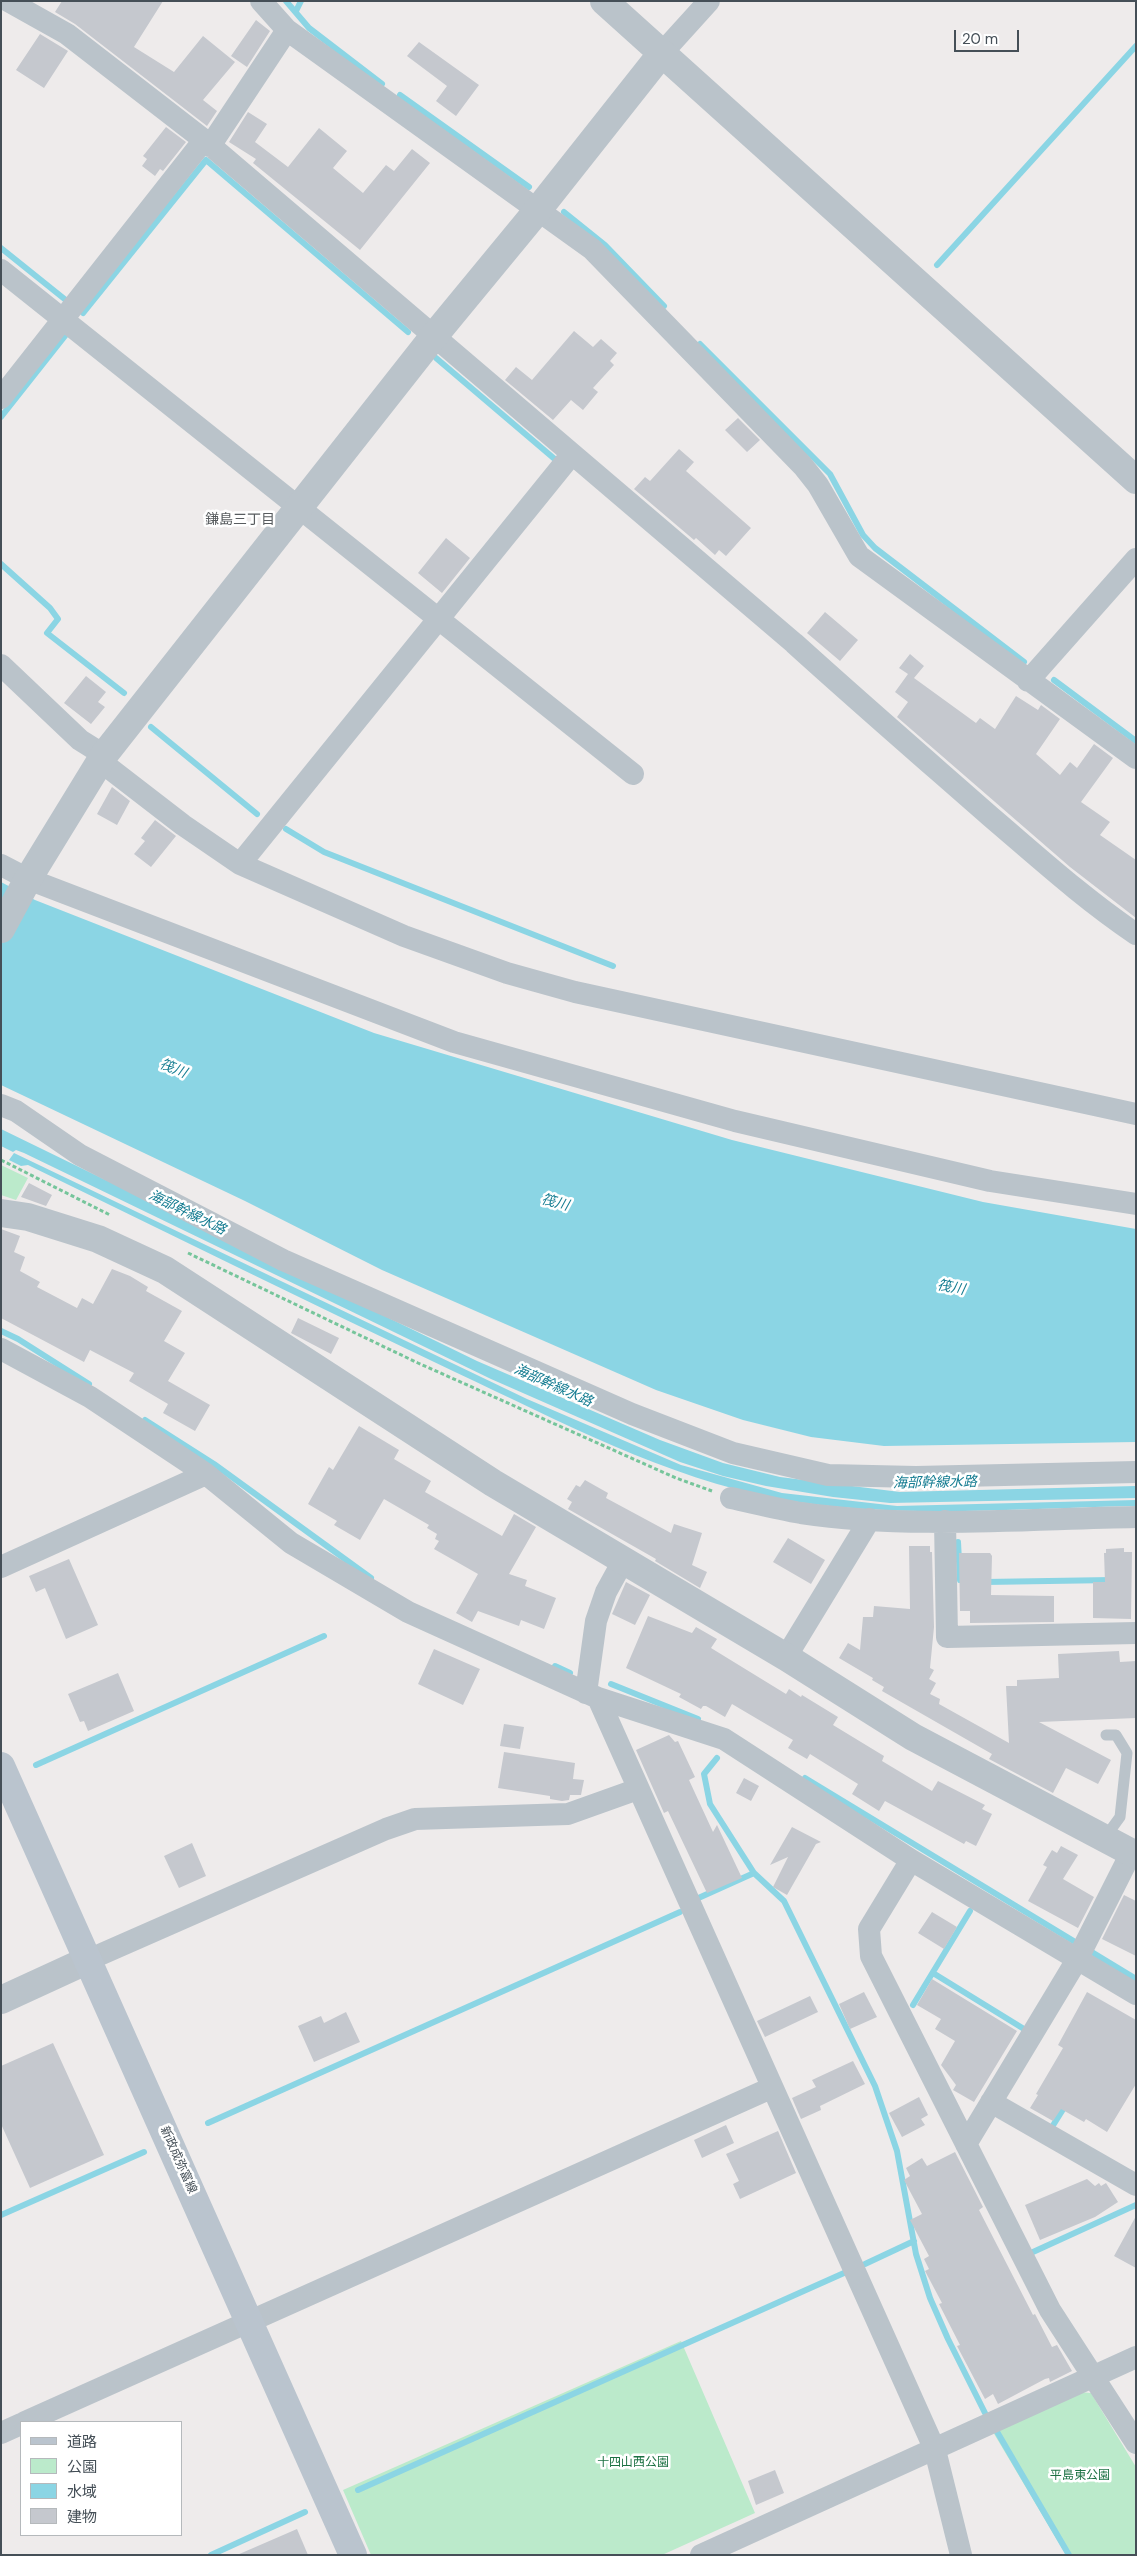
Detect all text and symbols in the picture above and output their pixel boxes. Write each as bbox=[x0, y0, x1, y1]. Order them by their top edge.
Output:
scale bar bbox=[957, 20, 1022, 52]
text: 20 m bbox=[962, 29, 998, 49]
district label: 鎌島三丁目 bbox=[205, 512, 275, 528]
water label: 筏川 bbox=[157, 1056, 189, 1082]
water label: 海部幹線水路 bbox=[146, 1187, 228, 1239]
water label: 筏川 bbox=[539, 1191, 571, 1215]
water label: 筏川 bbox=[936, 1277, 966, 1299]
water label: 海部幹線水路 bbox=[511, 1361, 595, 1411]
water label: 海部幹線水路 bbox=[893, 1474, 977, 1492]
street label: 新政成弥富線 bbox=[157, 2124, 199, 2196]
legend bbox=[20, 2421, 182, 2536]
text: 道路 bbox=[67, 2432, 97, 2452]
park label: 十四山西公園 bbox=[597, 2456, 669, 2470]
text: 公園 bbox=[67, 2457, 97, 2477]
park label: 平島東公園 bbox=[1050, 2469, 1110, 2483]
text: 水域 bbox=[67, 2482, 97, 2502]
text: 建物 bbox=[67, 2507, 97, 2527]

